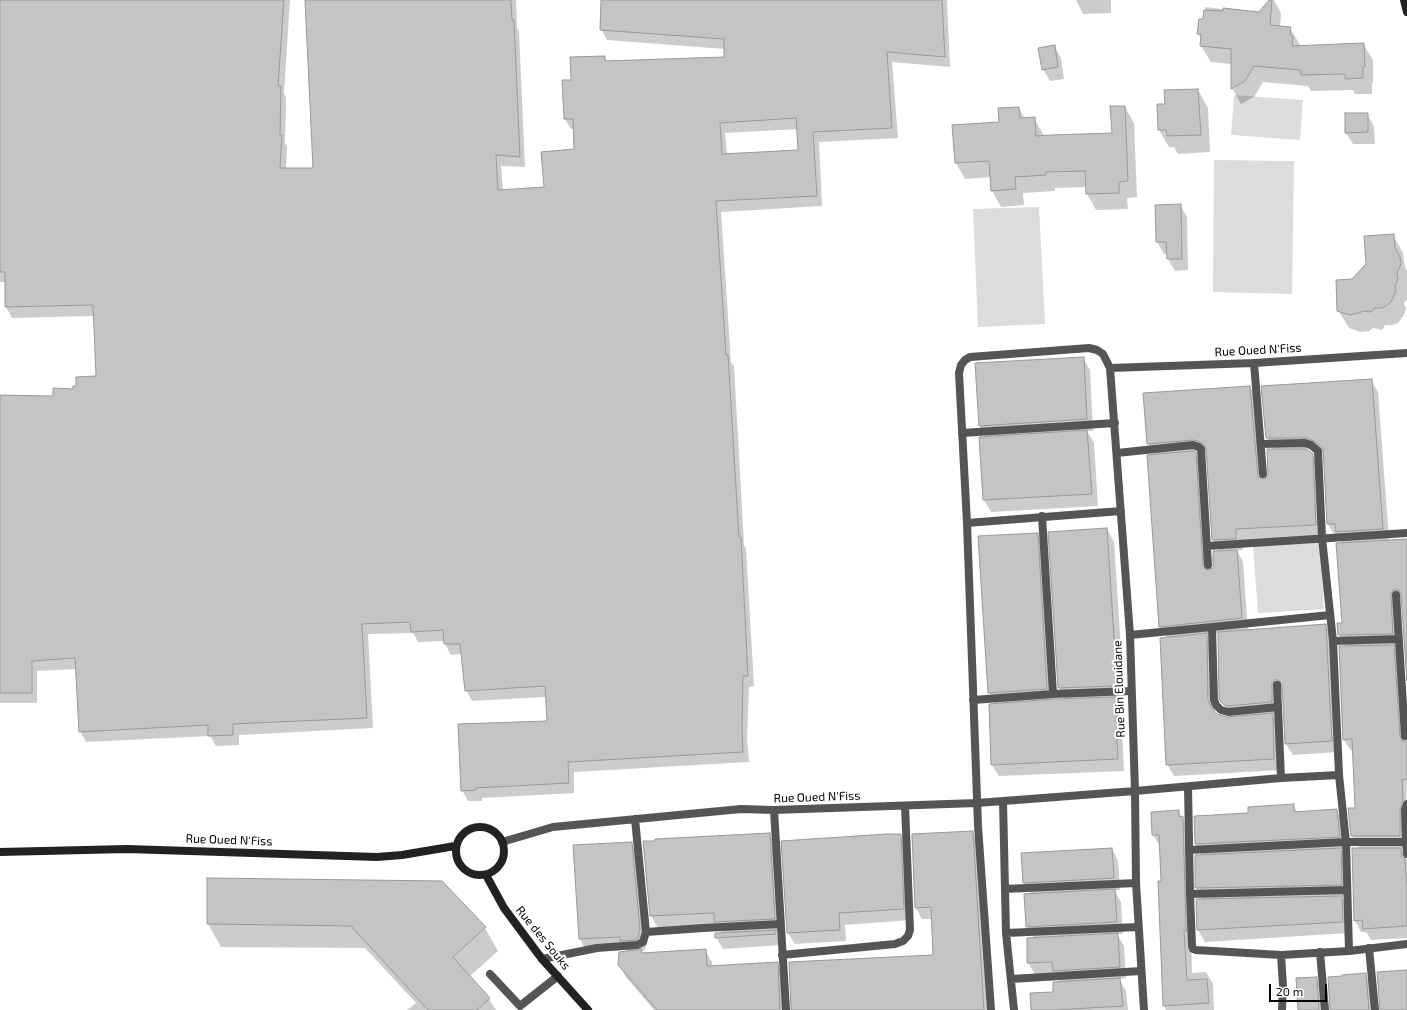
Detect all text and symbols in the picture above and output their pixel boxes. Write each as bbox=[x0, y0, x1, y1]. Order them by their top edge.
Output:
street label: Rue Oued N'Fiss bbox=[1214, 341, 1302, 359]
street label: Rue Bin Elouidane bbox=[1110, 640, 1128, 738]
street label: Rue Oued N'Fiss bbox=[773, 788, 861, 806]
street label: Rue Oued N'Fiss bbox=[185, 831, 273, 849]
street label: Rue des Souks bbox=[513, 903, 573, 973]
scale bar bbox=[1271, 976, 1329, 1002]
text: 20 m bbox=[1276, 984, 1303, 998]

